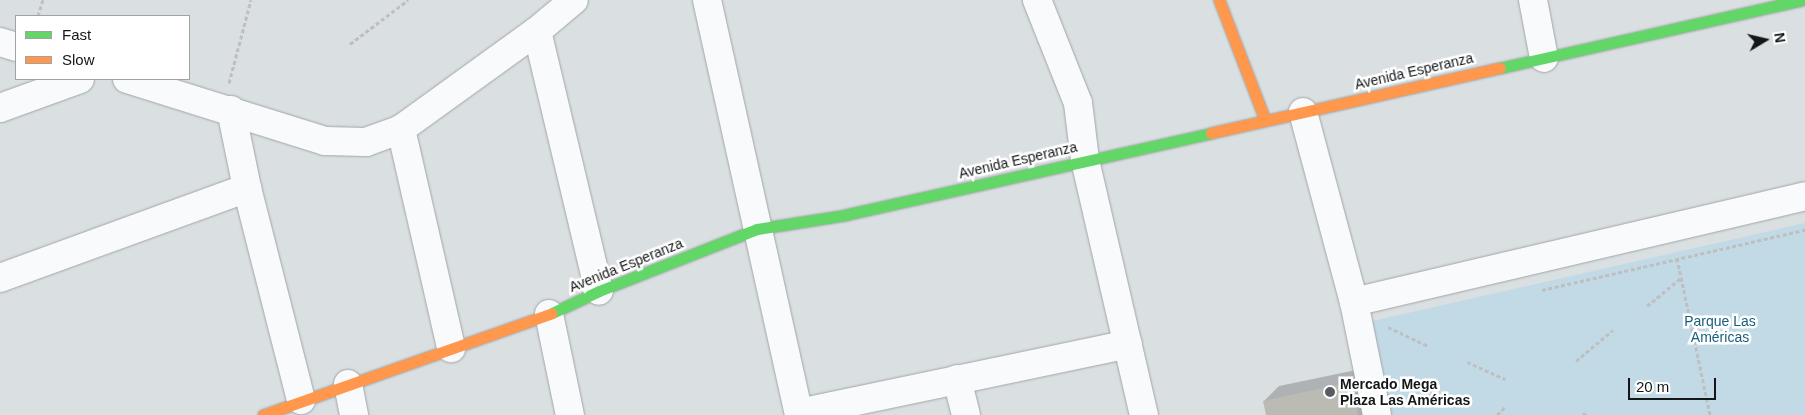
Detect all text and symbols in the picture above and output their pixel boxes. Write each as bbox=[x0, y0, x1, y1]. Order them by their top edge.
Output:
legend bbox=[15, 15, 190, 80]
north arrow bbox=[1740, 15, 1790, 65]
text: Fast bbox=[62, 26, 91, 43]
text: N bbox=[1771, 31, 1789, 44]
street label: Avenida Esperanza bbox=[1353, 49, 1475, 93]
text: Slow bbox=[62, 51, 95, 68]
street label: Avenida Esperanza bbox=[957, 138, 1079, 182]
street label: Avenida Esperanza bbox=[567, 235, 685, 295]
park label: Parque Las Américas bbox=[1684, 313, 1756, 346]
scale bar bbox=[1630, 368, 1718, 400]
place label: Mercado Mega Plaza Las Américas bbox=[1340, 376, 1471, 408]
text: 20 m bbox=[1636, 378, 1669, 395]
marker: Mercado Mega Plaza Las Américas bbox=[1324, 386, 1336, 398]

